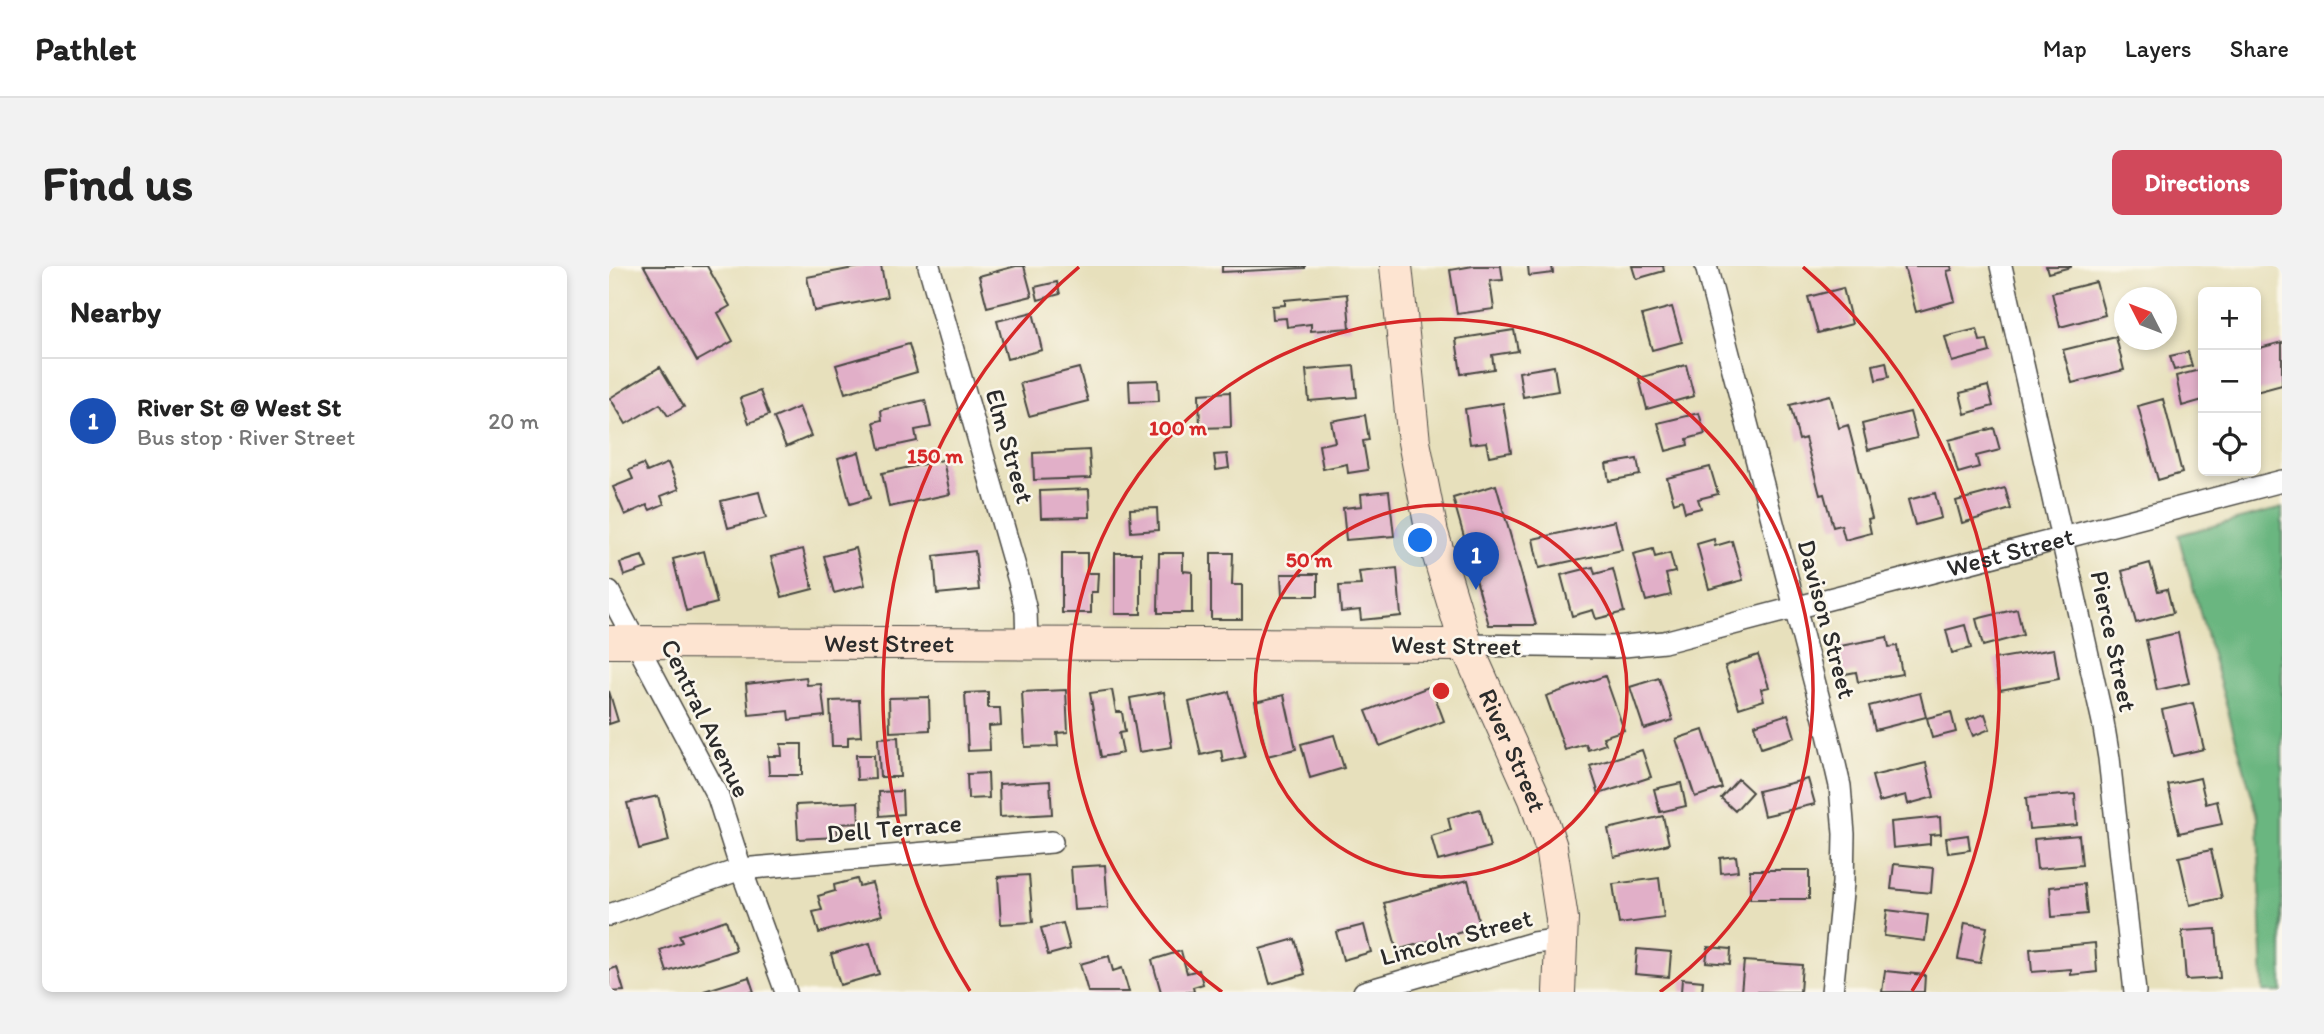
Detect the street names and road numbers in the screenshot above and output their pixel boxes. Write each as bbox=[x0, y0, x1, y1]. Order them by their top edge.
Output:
street label: Elm Street bbox=[978, 385, 1042, 507]
street label: West Street bbox=[1943, 520, 2077, 584]
street label: Davison Street bbox=[1790, 536, 1864, 702]
street label: Pierce Street bbox=[2083, 567, 2145, 715]
street label: West Street bbox=[824, 627, 954, 659]
street label: West Street bbox=[1391, 628, 1522, 662]
street label: Central Avenue bbox=[654, 633, 758, 803]
street label: River Street bbox=[1472, 683, 1554, 816]
street label: Dell Terrace bbox=[825, 806, 963, 850]
street label: Lincoln Street bbox=[1376, 901, 1536, 973]

